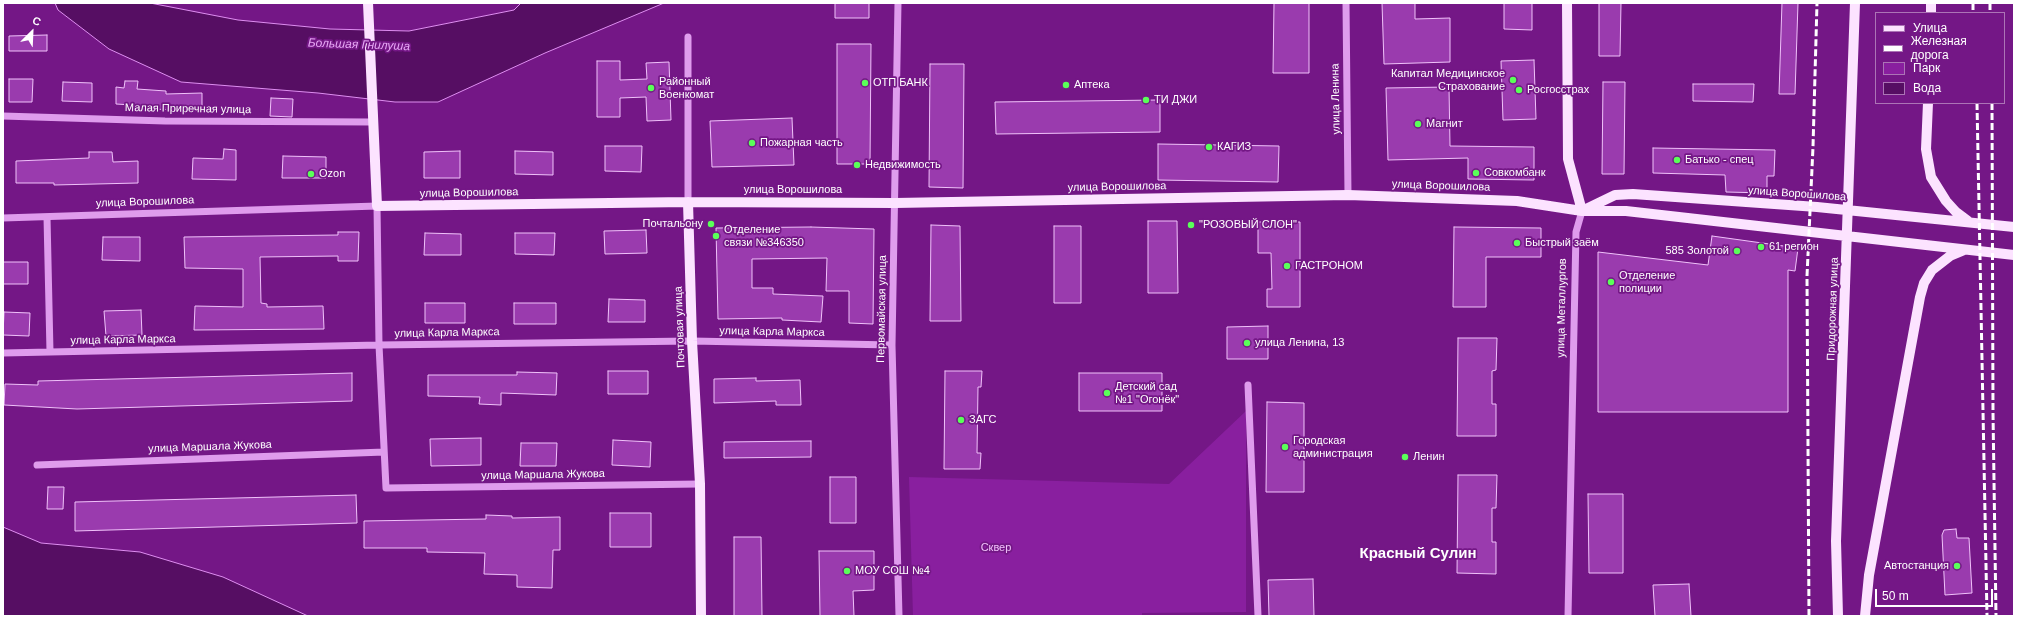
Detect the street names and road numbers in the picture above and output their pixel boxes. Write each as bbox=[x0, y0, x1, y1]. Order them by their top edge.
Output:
street label: улица Ленина bbox=[1329, 63, 1343, 135]
street label: Малая Приречная улица bbox=[125, 101, 251, 117]
street label: улица Ворошилова bbox=[1392, 178, 1490, 194]
street label: улица Ворошилова bbox=[1068, 180, 1166, 194]
street label: улица Ворошилова bbox=[744, 183, 842, 197]
street label: улица Ворошилова bbox=[1747, 184, 1847, 204]
street label: улица Ворошилова bbox=[420, 186, 518, 200]
street label: улица Ворошилова bbox=[96, 194, 194, 210]
street label: Первомайская улица bbox=[874, 255, 890, 363]
street label: Придорожная улица bbox=[1825, 257, 1841, 361]
street label: улица Металлургов bbox=[1555, 258, 1569, 358]
street label: Почтовая улица bbox=[672, 286, 688, 368]
street label: улица Карла Маркса bbox=[719, 324, 825, 340]
street label: улица Карла Маркса bbox=[394, 325, 500, 341]
street label: улица Карла Маркса bbox=[70, 332, 176, 348]
street label: улица Маршала Жукова bbox=[148, 438, 272, 456]
street label: улица Маршала Жукова bbox=[481, 467, 605, 483]

